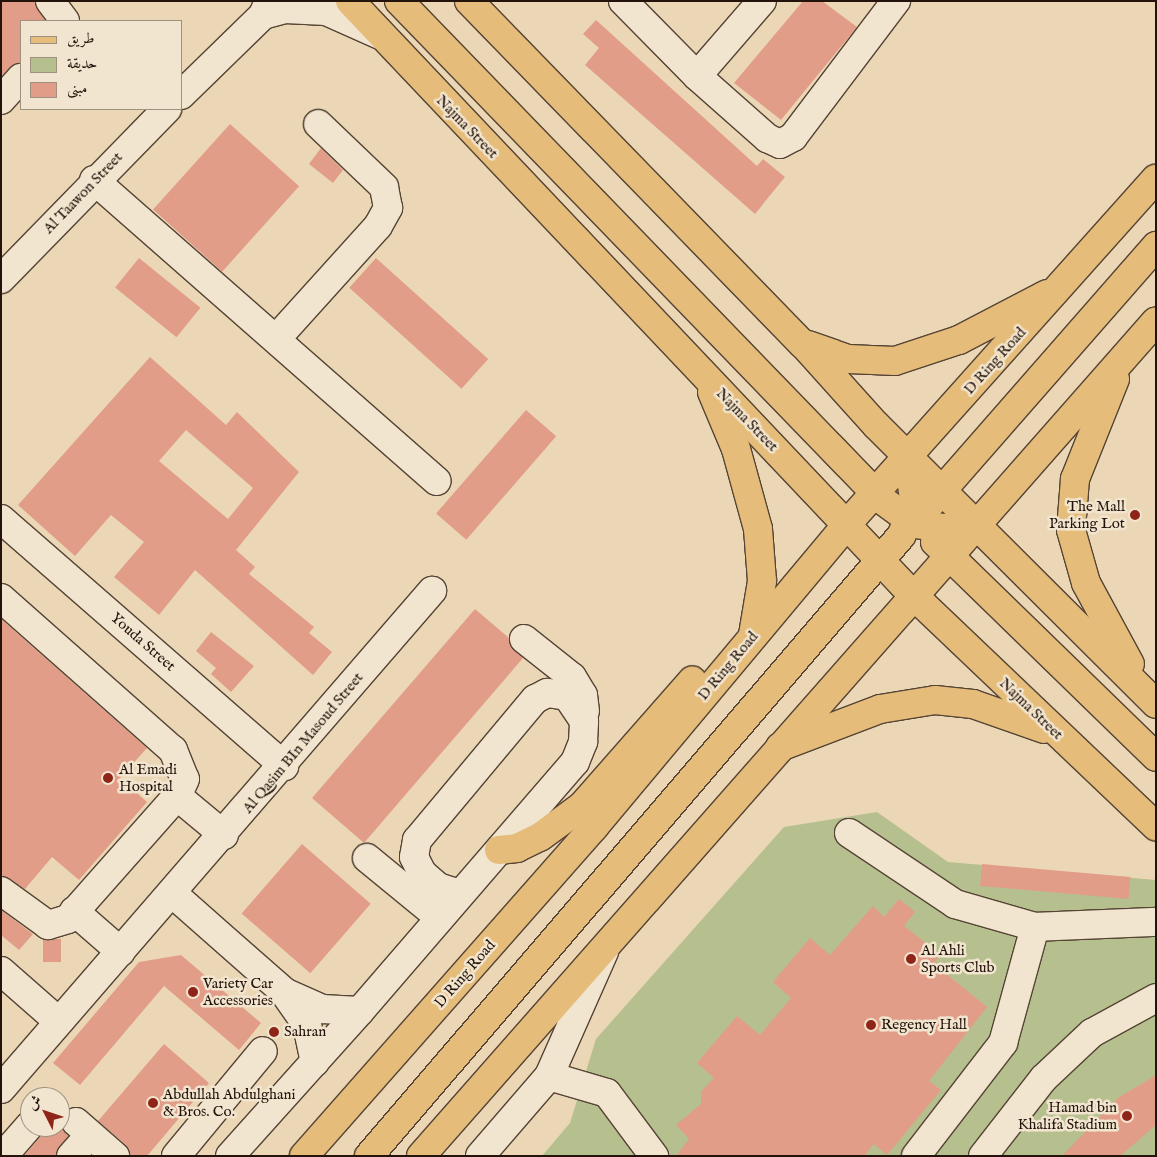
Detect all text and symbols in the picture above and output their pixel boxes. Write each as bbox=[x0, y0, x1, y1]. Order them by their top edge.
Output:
legend bbox=[20, 20, 182, 110]
text: طريق bbox=[67, 29, 94, 48]
text: حديقة bbox=[67, 54, 97, 73]
text: مبنى bbox=[67, 79, 87, 98]
street label: Najma Street bbox=[432, 92, 502, 162]
street label: Al Taawon Street bbox=[40, 148, 126, 238]
street label: D Ring Road bbox=[960, 324, 1030, 398]
street label: Najma Street bbox=[712, 385, 782, 455]
place label: The Mall Parking Lot bbox=[1049, 497, 1125, 532]
marker: The Mall Parking Lot bbox=[1129, 509, 1141, 521]
street label: Youda Street bbox=[107, 609, 179, 675]
street label: D Ring Road bbox=[694, 628, 762, 704]
street label: Al Qasim BIn Masoud Street bbox=[239, 669, 367, 817]
street label: Najma Street bbox=[996, 674, 1066, 744]
place label: Al Emadi Hospital bbox=[119, 760, 177, 795]
marker: Al Emadi Hospital bbox=[101, 771, 115, 785]
street label: D Ring Road bbox=[431, 936, 499, 1012]
place label: Al Ahli Sports Club bbox=[921, 941, 995, 976]
marker: Al Ahli Sports Club bbox=[905, 953, 917, 965]
place label: Variety Car Accessories bbox=[203, 974, 273, 1009]
marker: Variety Car Accessories bbox=[187, 986, 199, 998]
place label: Regency Hall bbox=[881, 1016, 967, 1034]
marker: Regency Hall bbox=[865, 1019, 877, 1031]
place label: Sahran bbox=[284, 1023, 326, 1041]
marker: Sahran bbox=[268, 1026, 280, 1038]
place label: Abdullah Abdulghani & Bros. Co. bbox=[163, 1085, 296, 1120]
north arrow bbox=[20, 1087, 70, 1137]
text: ش bbox=[23, 1092, 46, 1114]
marker: Abdullah Abdulghani & Bros. Co. bbox=[147, 1097, 159, 1109]
place label: Hamad bin Khalifa Stadium bbox=[1018, 1098, 1117, 1133]
marker: Hamad bin Khalifa Stadium bbox=[1121, 1110, 1133, 1122]

